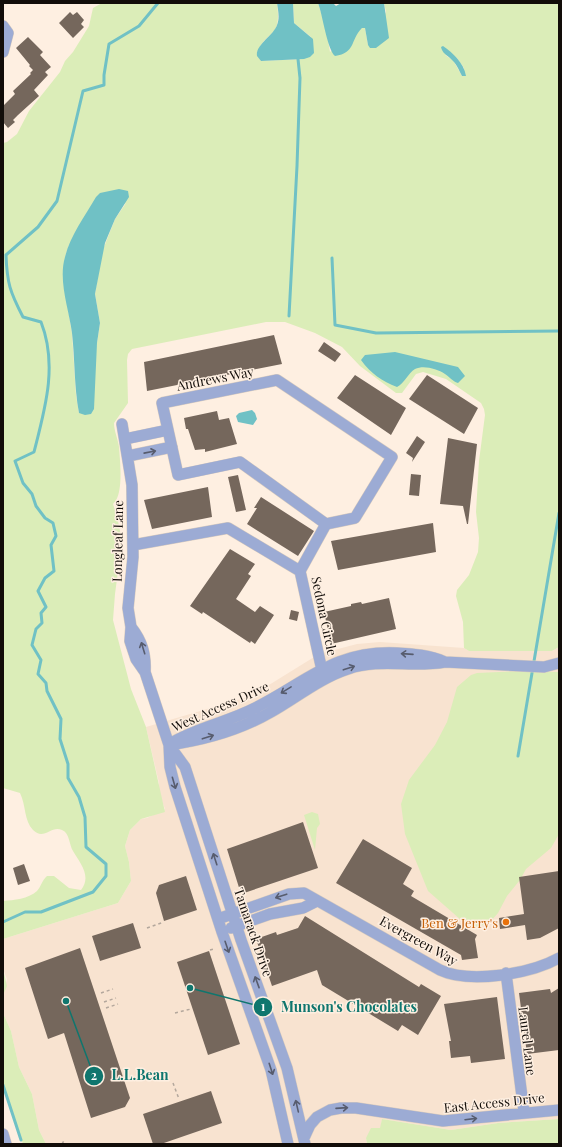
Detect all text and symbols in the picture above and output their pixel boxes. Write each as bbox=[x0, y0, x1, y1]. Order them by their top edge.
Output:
street label: Andrews Way bbox=[174, 362, 255, 394]
one-way arrow bbox=[143, 447, 156, 455]
street label: Longleaf Lane bbox=[108, 499, 126, 582]
street label: Sedona Circle bbox=[308, 575, 342, 657]
one-way arrow bbox=[139, 642, 146, 655]
one-way arrow bbox=[401, 650, 414, 657]
one-way arrow bbox=[343, 664, 355, 672]
street label: West Access Drive bbox=[168, 677, 272, 735]
one-way arrow bbox=[280, 687, 292, 695]
one-way arrow bbox=[201, 733, 214, 740]
one-way arrow bbox=[171, 777, 178, 790]
one-way arrow bbox=[211, 853, 218, 866]
street label: Tamarack Drive bbox=[231, 885, 277, 979]
one-way arrow bbox=[276, 893, 288, 901]
street label: Evergreen Way bbox=[377, 912, 461, 969]
place label: Ben & Jerry's bbox=[421, 914, 498, 931]
marker: Ben & Jerry's bbox=[501, 917, 511, 927]
one-way arrow bbox=[224, 940, 232, 952]
one-way arrow bbox=[252, 977, 260, 989]
callout: Munson's Chocolates bbox=[253, 994, 425, 1020]
text: Munson's Chocolates bbox=[281, 997, 417, 1016]
text: 1 bbox=[261, 998, 266, 1014]
street label: Laurel Lane bbox=[515, 1006, 541, 1077]
callout: L.L.Bean bbox=[84, 1063, 177, 1089]
one-way arrow bbox=[268, 1063, 275, 1076]
text: L.L.Bean bbox=[112, 1065, 169, 1084]
text: 2 bbox=[91, 1067, 97, 1083]
street label: East Access Drive bbox=[443, 1088, 546, 1116]
one-way arrow bbox=[293, 1100, 301, 1113]
one-way arrow bbox=[335, 1104, 348, 1111]
one-way arrow bbox=[464, 1115, 477, 1123]

